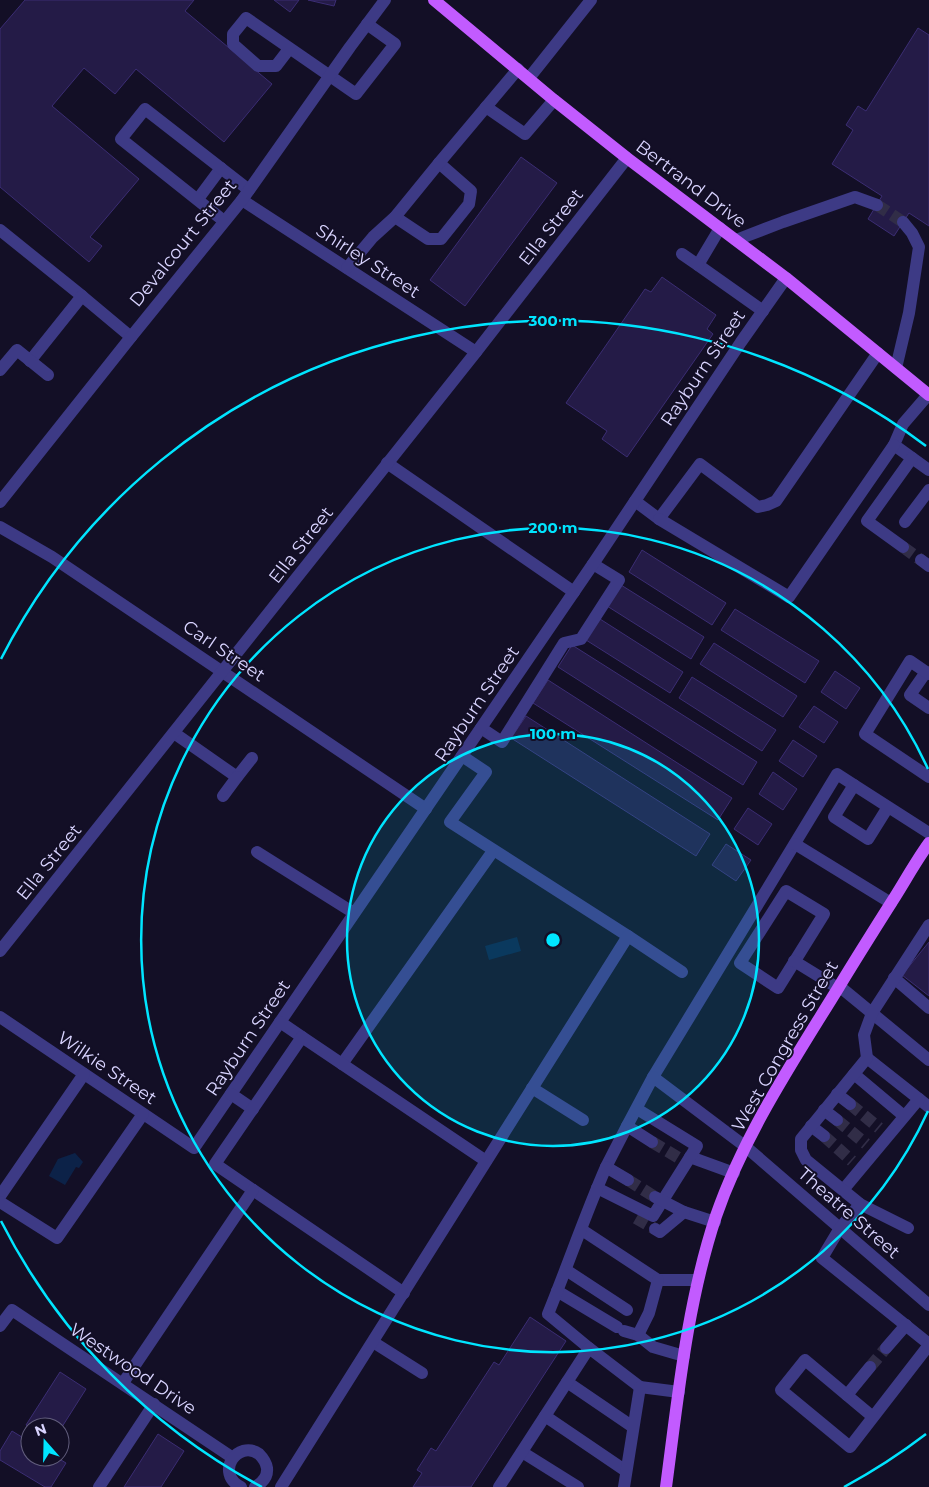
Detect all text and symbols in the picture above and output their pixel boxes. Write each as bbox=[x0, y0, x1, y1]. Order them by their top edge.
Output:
street label: Bertrand Drive bbox=[631, 135, 751, 233]
street label: Devalcourt Street bbox=[125, 175, 241, 311]
street label: Ella Street bbox=[514, 184, 588, 270]
street label: Shirley Street bbox=[312, 219, 424, 303]
street label: Rayburn Street bbox=[656, 306, 750, 430]
text: 300 m bbox=[527, 311, 578, 330]
street label: Ella Street bbox=[264, 502, 338, 588]
text: 200 m bbox=[528, 518, 578, 537]
street label: Carl Street bbox=[179, 616, 269, 686]
street label: Rayburn Street bbox=[430, 642, 524, 766]
text: 100 m bbox=[530, 724, 576, 743]
street label: Ella Street bbox=[12, 820, 86, 904]
centre of rings bbox=[544, 931, 562, 949]
street label: West Congress Street bbox=[727, 957, 843, 1135]
street label: Rayburn Street bbox=[201, 976, 295, 1100]
street label: Wilkie Street bbox=[53, 1027, 161, 1109]
street label: Theatre Street bbox=[793, 1163, 905, 1263]
street label: Westwood Drive bbox=[66, 1319, 201, 1420]
north arrow bbox=[20, 1417, 70, 1467]
text: N bbox=[32, 1419, 49, 1440]

